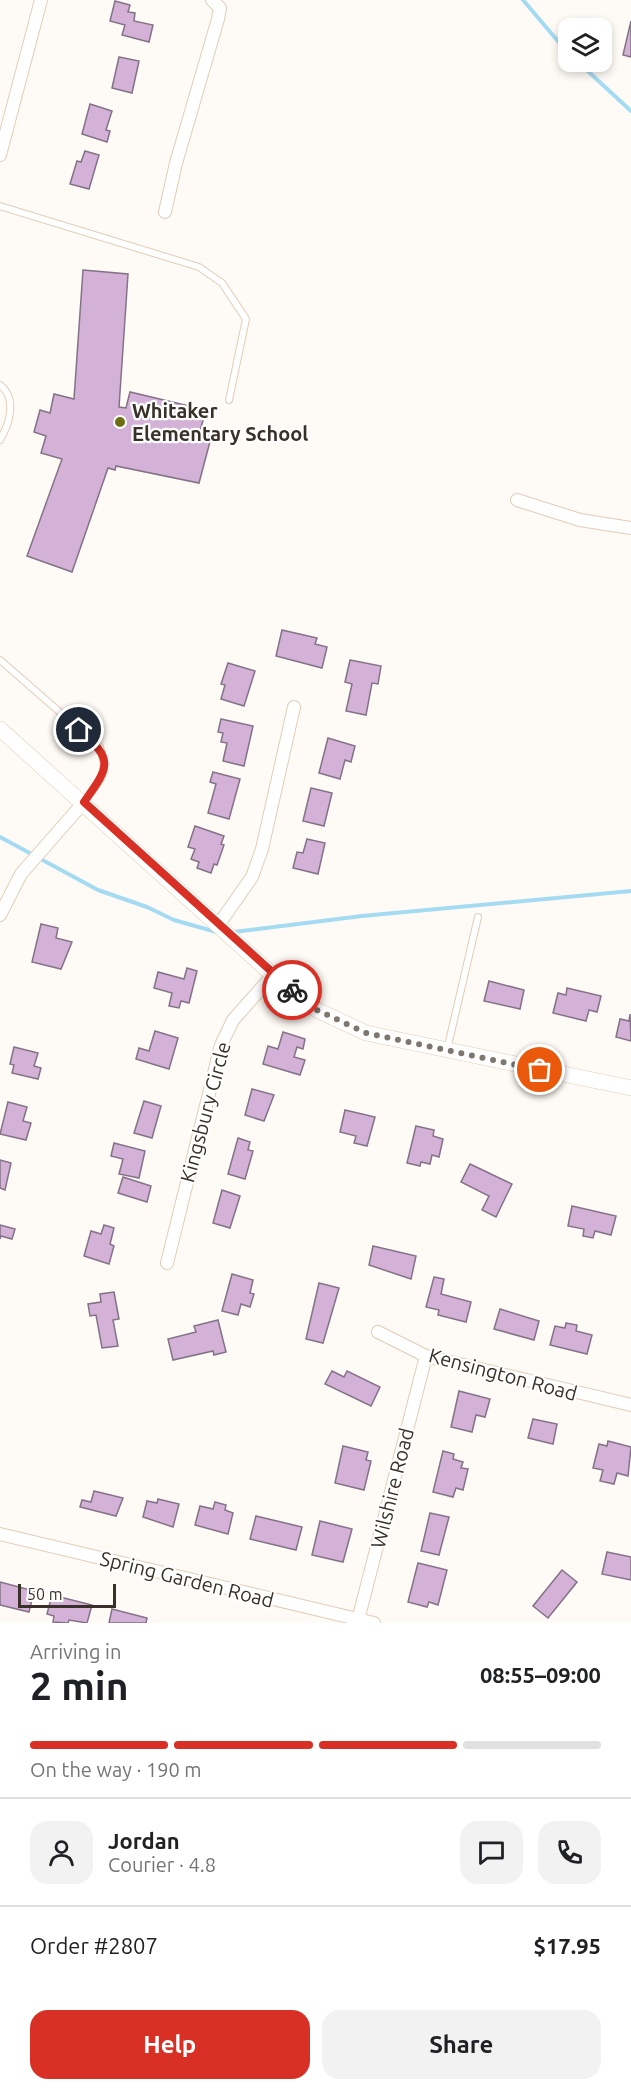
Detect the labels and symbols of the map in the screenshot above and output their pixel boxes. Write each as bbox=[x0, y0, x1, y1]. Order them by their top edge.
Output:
place label: Whitaker Elementary School bbox=[132, 399, 308, 445]
marker: Whitaker Elementary School bbox=[113, 415, 127, 429]
pin bbox=[53, 704, 104, 755]
courier bbox=[262, 960, 322, 1020]
street label: Kingsbury Circle bbox=[175, 1039, 235, 1185]
pin bbox=[514, 1044, 565, 1095]
street label: Kensington Road bbox=[426, 1343, 580, 1405]
street label: Wilshire Road bbox=[366, 1425, 418, 1551]
street label: Spring Garden Road bbox=[98, 1546, 276, 1612]
scale bar bbox=[18, 1581, 116, 1608]

